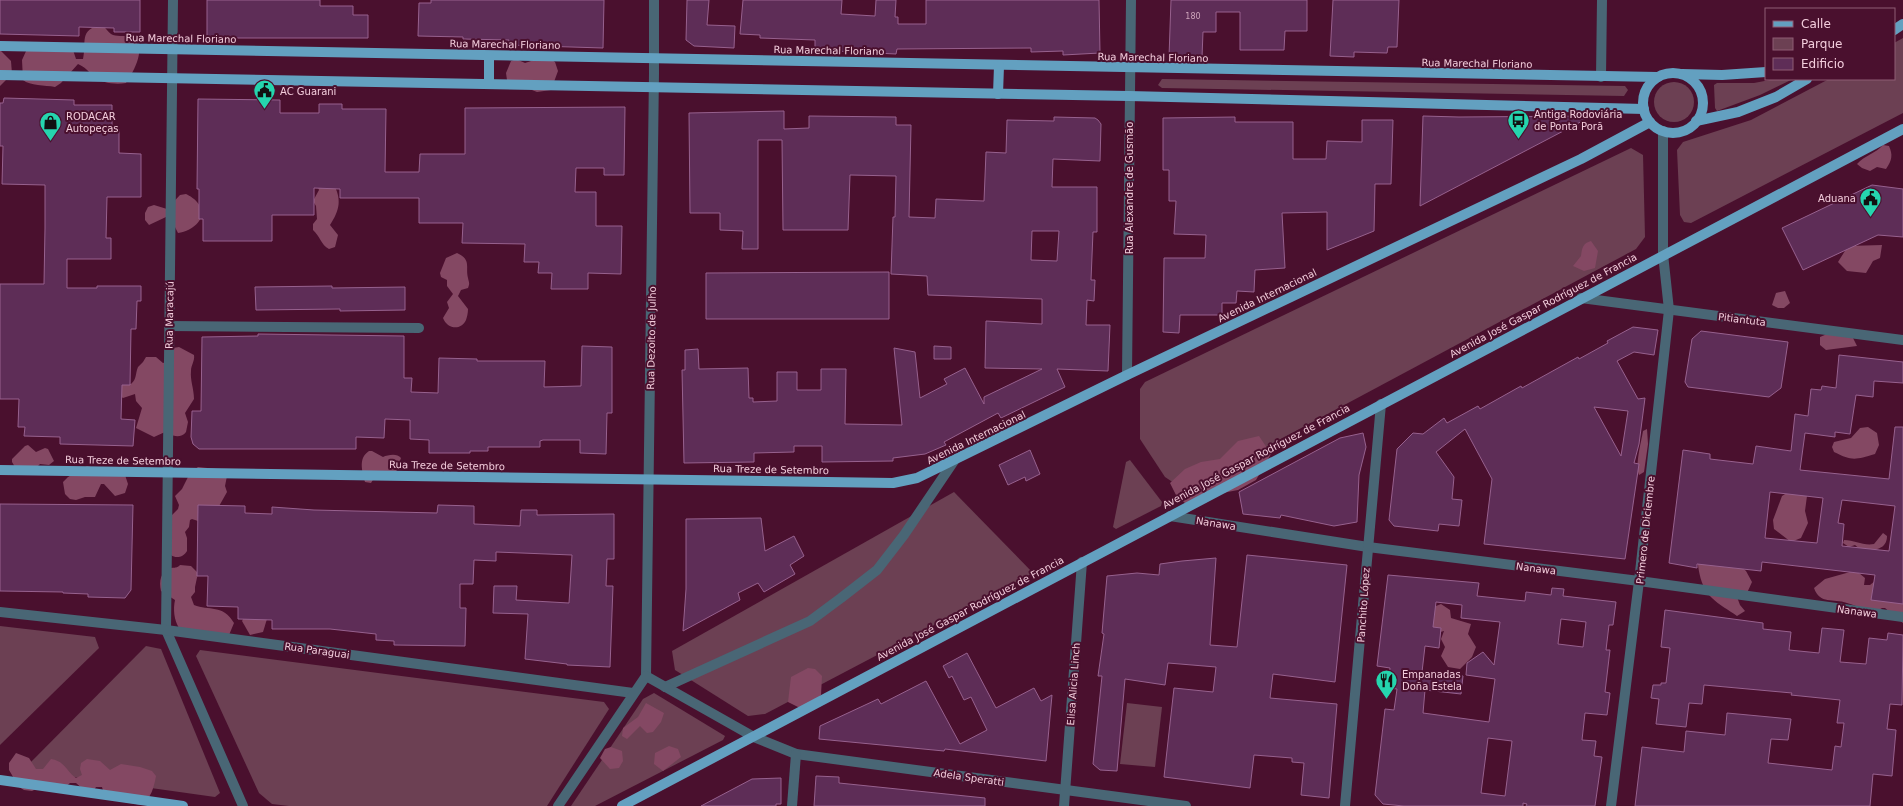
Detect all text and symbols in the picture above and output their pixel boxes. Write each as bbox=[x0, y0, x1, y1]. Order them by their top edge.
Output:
legend bbox=[1765, 8, 1895, 80]
house number: 180 bbox=[1185, 12, 1201, 21]
text: Calle bbox=[1801, 17, 1831, 31]
street label: Rua Marechal Floriano bbox=[125, 32, 237, 45]
text: Parque bbox=[1801, 37, 1842, 51]
street label: Rua Marechal Floriano bbox=[449, 38, 561, 51]
street label: Rua Marechal Floriano bbox=[773, 44, 885, 57]
street label: Rua Marechal Floriano bbox=[1097, 51, 1209, 64]
street label: Rua Marechal Floriano bbox=[1421, 57, 1533, 70]
text: Edificio bbox=[1801, 57, 1844, 71]
public building icon: AC Guarani bbox=[251, 78, 277, 111]
place label: AC Guarani bbox=[280, 86, 336, 97]
bus stop icon: Antiga Rodoviária de Ponta Porã bbox=[1505, 107, 1531, 140]
shop icon: RODACAR Autopeças bbox=[37, 109, 63, 142]
place label: Antiga Rodoviária de Ponta Porã bbox=[1534, 109, 1622, 132]
place label: RODACAR Autopeças bbox=[66, 111, 119, 134]
street label: Rua Alexandre de Gusmão bbox=[1124, 122, 1135, 254]
public building icon: Aduana bbox=[1858, 185, 1884, 218]
place label: Aduana bbox=[1818, 193, 1856, 204]
street label: Avenida José Gaspar Rodríguez de Francia bbox=[1448, 251, 1639, 360]
street label: Avenida Internacional bbox=[1216, 267, 1318, 324]
street label: Rua Maracajú bbox=[163, 281, 176, 349]
street label: Rua Dezoito de Julho bbox=[645, 286, 658, 390]
street label: Pitiantuta bbox=[1717, 311, 1766, 328]
street label: Avenida José Gaspar Rodríguez de Francia bbox=[1161, 402, 1352, 511]
street label: Avenida Internacional bbox=[925, 409, 1027, 466]
street label: Rua Treze de Setembro bbox=[65, 454, 181, 467]
street label: Rua Treze de Setembro bbox=[389, 459, 505, 472]
street label: Rua Treze de Setembro bbox=[713, 463, 829, 476]
street label: Primero de Diciembre bbox=[1634, 476, 1657, 585]
street label: Nanawa bbox=[1195, 515, 1237, 532]
street label: Avenida José Gaspar Rodríguez de Francia bbox=[875, 554, 1066, 663]
street label: Nanawa bbox=[1515, 561, 1557, 576]
street label: Panchito López bbox=[1355, 567, 1372, 643]
street label: Nanawa bbox=[1836, 603, 1878, 620]
street label: Rua Paraguai bbox=[284, 640, 350, 661]
street label: Elisa Alicia Linch bbox=[1065, 642, 1082, 726]
restaurant icon: Empanadas Doña Estela bbox=[1374, 667, 1400, 700]
place label: Empanadas Doña Estela bbox=[1402, 669, 1462, 692]
street label: Adela Speratti bbox=[933, 767, 1005, 788]

